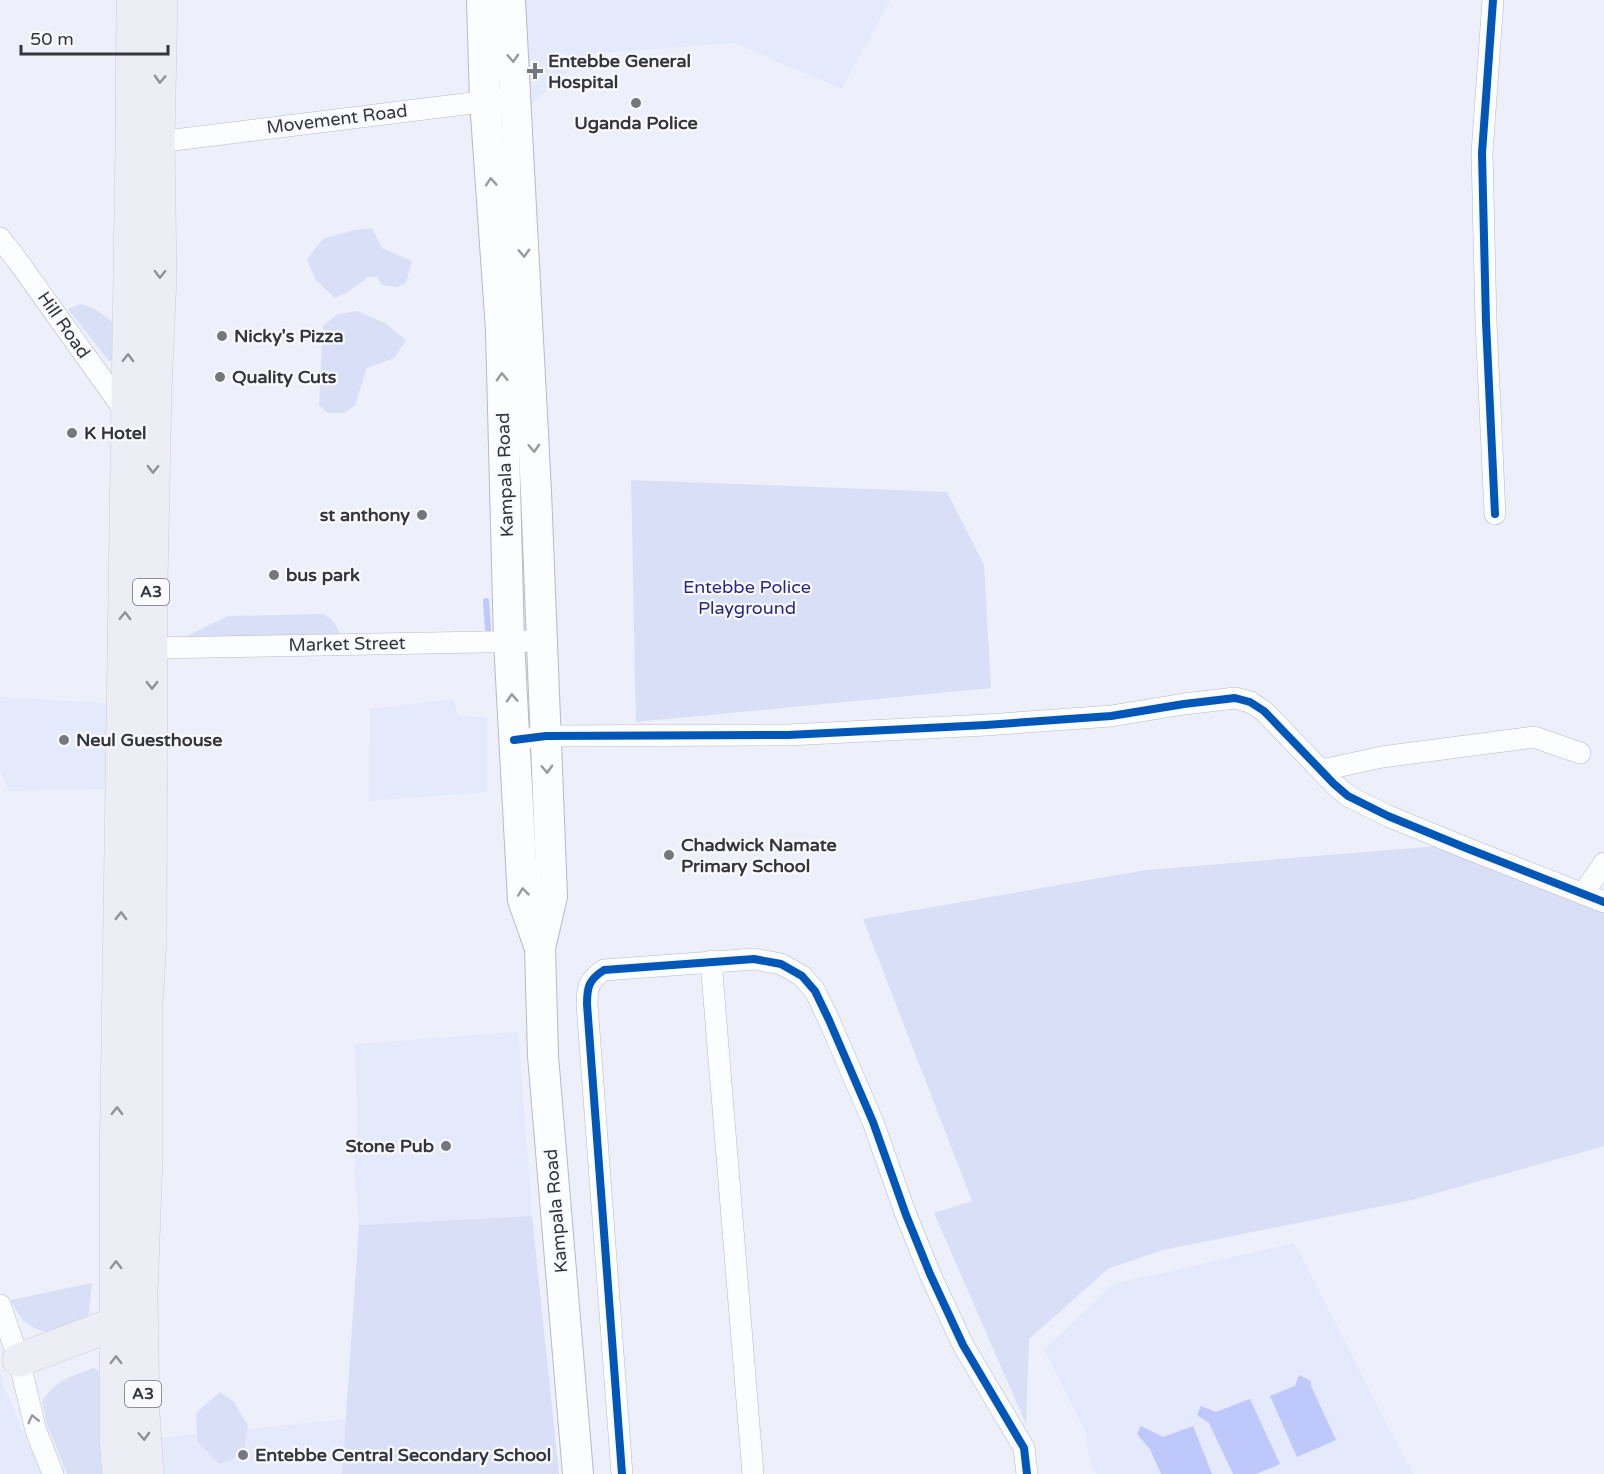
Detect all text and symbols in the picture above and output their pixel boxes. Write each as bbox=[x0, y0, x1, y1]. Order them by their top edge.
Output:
scale bar bbox=[21, 18, 168, 56]
text: 50 m bbox=[30, 28, 74, 50]
place label: Entebbe General Hospital bbox=[548, 50, 691, 93]
one-way arrow bbox=[507, 54, 520, 63]
marker: Entebbe General Hospital bbox=[526, 62, 544, 80]
one-way arrow bbox=[154, 75, 166, 84]
marker: Uganda Police bbox=[629, 96, 643, 110]
street label: Movement Road bbox=[265, 99, 409, 139]
place label: Uganda Police bbox=[574, 112, 698, 134]
one-way arrow bbox=[485, 178, 498, 187]
one-way arrow bbox=[517, 249, 530, 258]
one-way arrow bbox=[154, 270, 166, 279]
street label: Hill Road bbox=[33, 287, 95, 363]
place label: Nicky's Pizza bbox=[234, 325, 344, 347]
marker: Nicky's Pizza bbox=[215, 329, 229, 343]
one-way arrow bbox=[122, 354, 135, 363]
place label: Quality Cuts bbox=[232, 366, 337, 388]
marker: Quality Cuts bbox=[213, 370, 227, 384]
one-way arrow bbox=[496, 372, 509, 381]
street label: Kampala Road bbox=[492, 412, 518, 538]
place label: K Hotel bbox=[84, 422, 146, 444]
marker: K Hotel bbox=[65, 426, 79, 440]
one-way arrow bbox=[527, 443, 540, 452]
one-way arrow bbox=[147, 465, 159, 474]
place label: st anthony bbox=[320, 504, 410, 526]
marker: st anthony bbox=[415, 508, 429, 522]
place label: bus park bbox=[286, 564, 360, 586]
marker: bus park bbox=[267, 568, 281, 582]
park label: Entebbe Police Playground bbox=[683, 576, 811, 619]
road number: A3 bbox=[133, 579, 169, 605]
one-way arrow bbox=[119, 612, 132, 621]
street label: Market Street bbox=[288, 632, 406, 656]
one-way arrow bbox=[146, 681, 158, 690]
one-way arrow bbox=[505, 693, 518, 702]
place label: Neul Guesthouse bbox=[76, 729, 222, 751]
marker: Neul Guesthouse bbox=[57, 733, 71, 747]
one-way arrow bbox=[541, 764, 553, 773]
place label: Chadwick Namate Primary School bbox=[681, 834, 837, 877]
marker: Chadwick Namate Primary School bbox=[662, 848, 676, 862]
one-way arrow bbox=[517, 888, 530, 897]
one-way arrow bbox=[115, 912, 127, 921]
one-way arrow bbox=[111, 1107, 124, 1116]
place label: Stone Pub bbox=[345, 1135, 434, 1157]
marker: Stone Pub bbox=[439, 1139, 453, 1153]
street label: Kampala Road bbox=[540, 1148, 572, 1274]
one-way arrow bbox=[110, 1260, 122, 1269]
one-way arrow bbox=[110, 1356, 122, 1365]
road number: A3 bbox=[125, 1381, 161, 1407]
one-way arrow bbox=[28, 1415, 41, 1425]
one-way arrow bbox=[138, 1431, 151, 1440]
place label: Entebbe Central Secondary School bbox=[255, 1444, 551, 1466]
marker: Entebbe Central Secondary School bbox=[236, 1448, 250, 1462]

